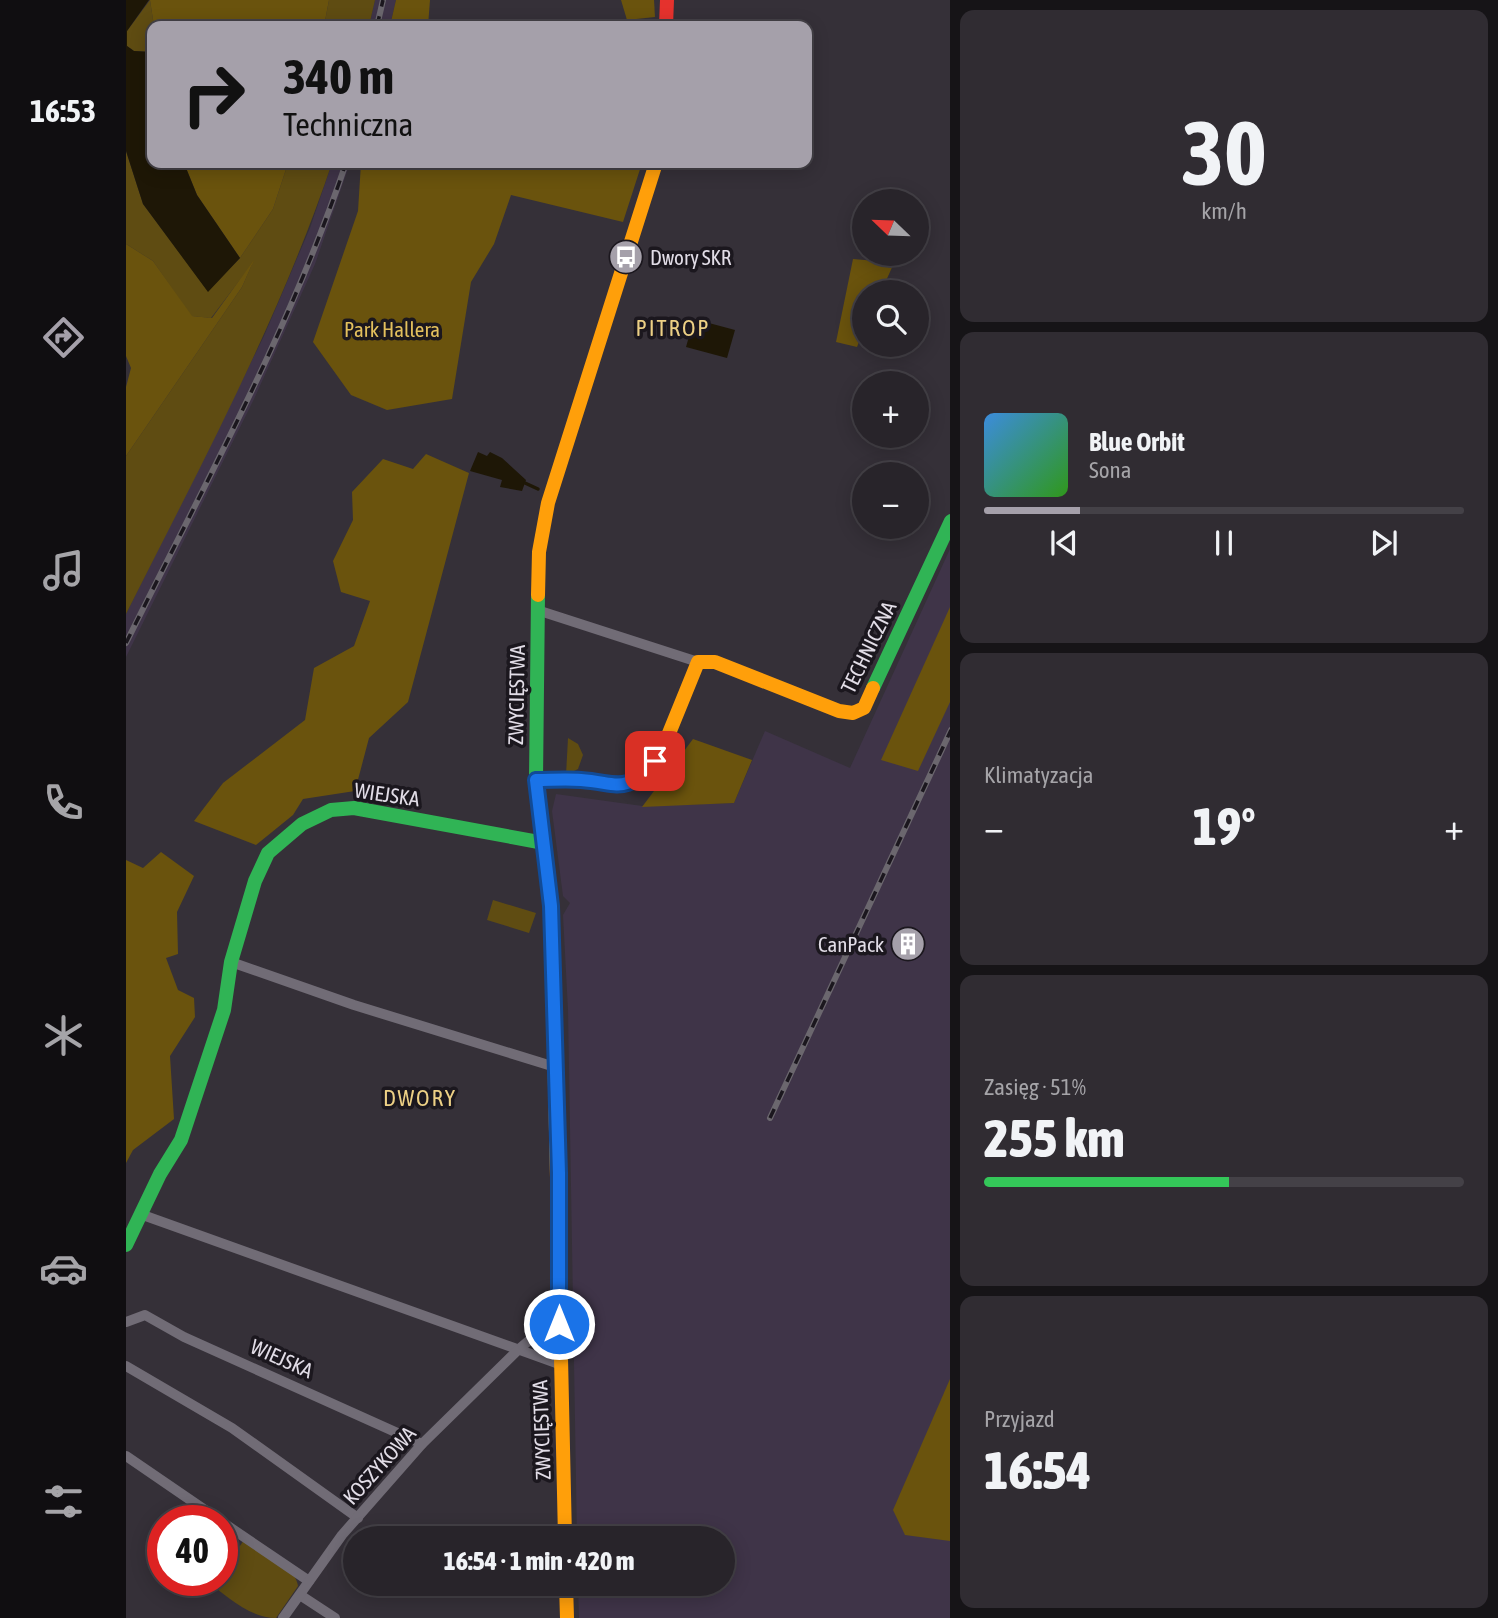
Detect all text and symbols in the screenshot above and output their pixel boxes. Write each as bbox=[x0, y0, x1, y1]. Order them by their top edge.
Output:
text: 340 m bbox=[283, 48, 394, 104]
icon: right bbox=[168, 49, 259, 140]
text: 16:53 bbox=[30, 92, 96, 129]
text: 30 bbox=[1181, 100, 1267, 204]
text: Techniczna bbox=[283, 106, 414, 143]
north arrow bbox=[852, 189, 929, 266]
map controls bbox=[852, 189, 929, 539]
text: km/h bbox=[1201, 198, 1247, 224]
bus stop icon: Dwory SKR bbox=[607, 238, 645, 276]
place label: Dwory SKR bbox=[650, 245, 732, 269]
button: search bbox=[852, 280, 929, 357]
icon: directions bbox=[39, 313, 88, 362]
district label: PITROP bbox=[635, 315, 711, 341]
park label: Park Hallera bbox=[344, 317, 440, 341]
button: + bbox=[852, 371, 929, 448]
text: Blue Orbit bbox=[1089, 427, 1185, 457]
text: Sona bbox=[1089, 457, 1131, 483]
button: − bbox=[852, 462, 929, 539]
icon: previous bbox=[1045, 524, 1083, 562]
icon: pause bbox=[1205, 524, 1243, 562]
icon: next bbox=[1365, 524, 1403, 562]
icon: music bbox=[39, 546, 88, 595]
street label: TECHNICZNA bbox=[835, 597, 901, 697]
street label: ZWYCIĘSTWA bbox=[503, 644, 530, 745]
pin bbox=[625, 731, 685, 791]
icon: arrive bbox=[636, 742, 674, 780]
text: Klimatyzacja bbox=[984, 762, 1093, 788]
icon: phone bbox=[39, 778, 88, 827]
street label: WIEJSKA bbox=[353, 778, 422, 811]
text: 19° bbox=[1192, 796, 1256, 856]
text: − bbox=[984, 805, 1004, 848]
text: + bbox=[1444, 805, 1464, 848]
building icon: CanPack bbox=[889, 925, 927, 963]
place label: CanPack bbox=[818, 932, 884, 956]
icon: climate bbox=[39, 1011, 88, 1060]
text: Zasięg · 51% bbox=[984, 1074, 1086, 1100]
district label: DWORY bbox=[383, 1085, 457, 1111]
text: 255 km bbox=[984, 1108, 1125, 1168]
icon: car bbox=[39, 1244, 88, 1293]
position arrow bbox=[522, 1287, 596, 1361]
street label: WIEJSKA bbox=[247, 1334, 318, 1383]
street label: ZWYCIĘSTWA bbox=[527, 1379, 556, 1481]
text: Przyjazd bbox=[984, 1406, 1055, 1432]
street label: KOSZYKOWA bbox=[338, 1421, 421, 1509]
text: 16:54 bbox=[984, 1440, 1091, 1500]
icon: filters bbox=[39, 1477, 88, 1526]
speed limit sign: 40 bbox=[147, 1505, 238, 1596]
text: 16:54 · 1 min · 420 m bbox=[444, 1546, 634, 1576]

